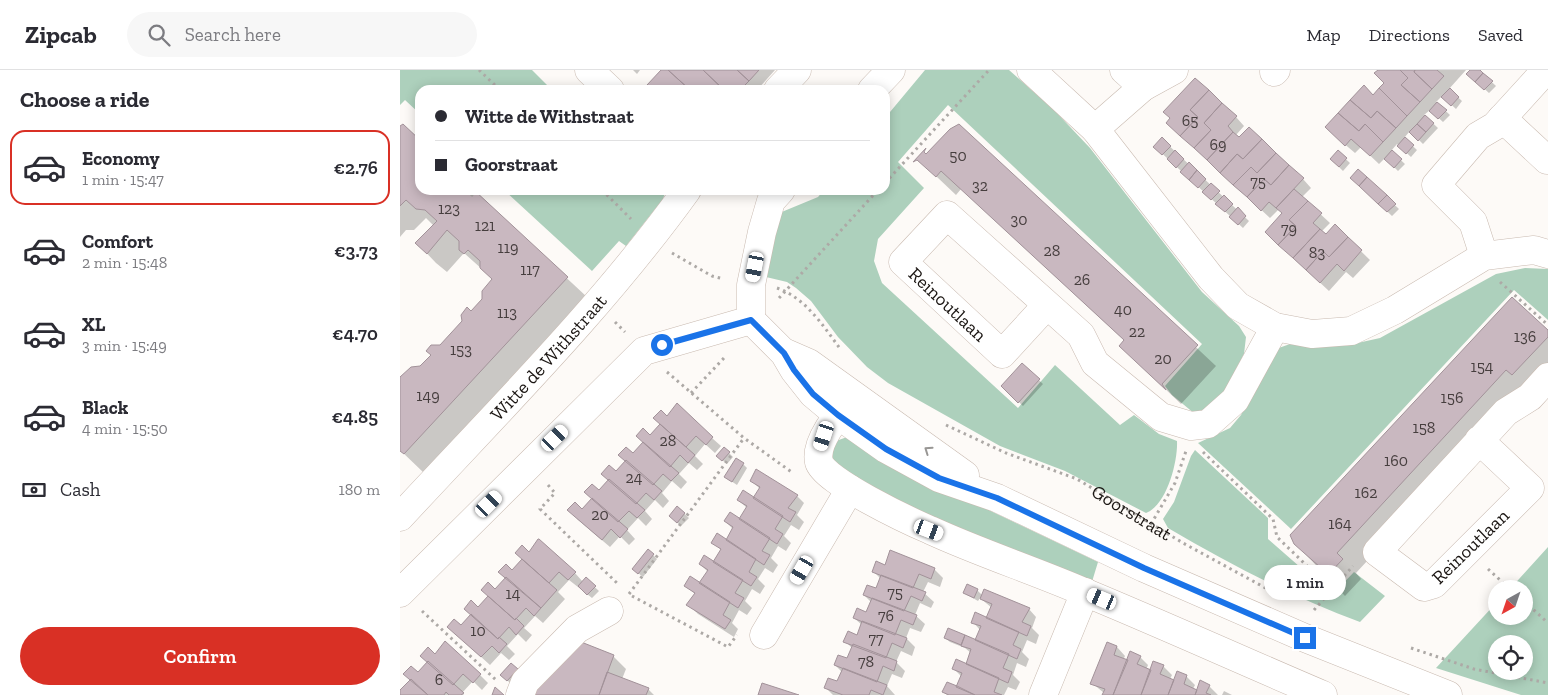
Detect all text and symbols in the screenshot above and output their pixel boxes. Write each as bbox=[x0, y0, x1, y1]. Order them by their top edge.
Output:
search box bbox=[127, 12, 477, 57]
text: Zipcab bbox=[25, 20, 97, 49]
icon: search bbox=[145, 21, 173, 49]
text: Search here bbox=[185, 23, 281, 46]
text: Map bbox=[1306, 24, 1341, 46]
text: Directions bbox=[1369, 24, 1450, 46]
text: Saved bbox=[1478, 24, 1523, 46]
text: Choose a ride bbox=[20, 86, 150, 113]
text: Witte de Withstraat bbox=[465, 105, 634, 128]
house number: 65 bbox=[1182, 111, 1198, 130]
house number: 69 bbox=[1210, 135, 1227, 154]
icon: car bbox=[22, 145, 67, 190]
house number: 50 bbox=[949, 146, 967, 165]
text: Economy bbox=[82, 147, 160, 170]
text: Goorstraat bbox=[465, 153, 558, 176]
text: €2.76 bbox=[334, 156, 378, 179]
text: 1 min · 15:47 bbox=[82, 170, 164, 189]
house number: 75 bbox=[1250, 172, 1266, 191]
house number: 32 bbox=[972, 176, 988, 195]
house number: 123 bbox=[438, 199, 460, 218]
house number: 30 bbox=[1010, 210, 1028, 229]
house number: 121 bbox=[475, 216, 495, 235]
house number: 79 bbox=[1281, 219, 1297, 238]
icon: car bbox=[22, 228, 67, 273]
text: Comfort bbox=[82, 230, 153, 253]
house number: 119 bbox=[498, 238, 518, 257]
text: €3.73 bbox=[334, 239, 378, 262]
house number: 28 bbox=[1044, 241, 1060, 260]
house number: 83 bbox=[1309, 243, 1325, 262]
car bbox=[744, 251, 765, 283]
text: 2 min · 15:48 bbox=[82, 253, 167, 272]
house number: 117 bbox=[520, 260, 540, 279]
street label: Reinoutlaan bbox=[904, 262, 992, 346]
house number: 26 bbox=[1074, 270, 1090, 289]
street label: Witte de Withstraat bbox=[485, 290, 612, 425]
house number: 40 bbox=[1114, 300, 1132, 319]
house number: 113 bbox=[497, 303, 517, 322]
icon: car bbox=[22, 311, 67, 356]
text: XL bbox=[82, 313, 105, 336]
text: €4.70 bbox=[332, 322, 378, 345]
house number: 22 bbox=[1129, 322, 1145, 341]
house number: 136 bbox=[1514, 327, 1536, 346]
route start bbox=[651, 334, 673, 356]
text: 3 min · 15:49 bbox=[82, 336, 167, 355]
house number: 153 bbox=[450, 340, 472, 359]
house number: 20 bbox=[1154, 349, 1172, 368]
house number: 154 bbox=[1471, 357, 1494, 376]
house number: 149 bbox=[416, 386, 440, 405]
house number: 156 bbox=[1441, 388, 1463, 407]
icon: car bbox=[22, 394, 67, 439]
text: Black bbox=[82, 396, 128, 419]
text: €4.85 bbox=[332, 405, 378, 428]
house number: 158 bbox=[1413, 418, 1435, 437]
text: 4 min · 15:50 bbox=[82, 419, 168, 438]
car bbox=[812, 419, 835, 453]
car bbox=[539, 422, 571, 454]
house number: 28 bbox=[660, 431, 676, 450]
one-way arrow bbox=[925, 447, 934, 456]
house number: 160 bbox=[1384, 451, 1408, 470]
house number: 24 bbox=[626, 468, 643, 487]
icon: cash bbox=[20, 476, 48, 504]
text: Cash bbox=[60, 478, 100, 501]
text: 180 m bbox=[339, 480, 380, 499]
street label: Goorstraat bbox=[1087, 480, 1176, 546]
house number: 162 bbox=[1355, 483, 1377, 502]
car bbox=[473, 488, 504, 520]
street label: Reinoutlaan bbox=[1427, 504, 1514, 589]
house number: 20 bbox=[591, 505, 609, 524]
house number: 164 bbox=[1328, 514, 1352, 533]
car bbox=[912, 518, 945, 542]
car bbox=[788, 553, 815, 587]
callout: 1 min bbox=[1264, 566, 1346, 600]
text: 1 min bbox=[1286, 573, 1324, 592]
north arrow bbox=[1488, 580, 1532, 625]
map controls bbox=[1488, 580, 1533, 680]
house number: 75 bbox=[887, 583, 903, 602]
house number: 14 bbox=[506, 584, 521, 603]
car bbox=[1085, 586, 1118, 612]
house number: 76 bbox=[878, 606, 894, 625]
house number: 10 bbox=[470, 621, 486, 640]
button: Confirm bbox=[20, 627, 380, 685]
route end bbox=[1294, 627, 1316, 649]
house number: 77 bbox=[868, 629, 884, 648]
button: locate bbox=[1488, 635, 1533, 680]
house number: 78 bbox=[858, 652, 874, 671]
house number: 6 bbox=[435, 670, 443, 689]

